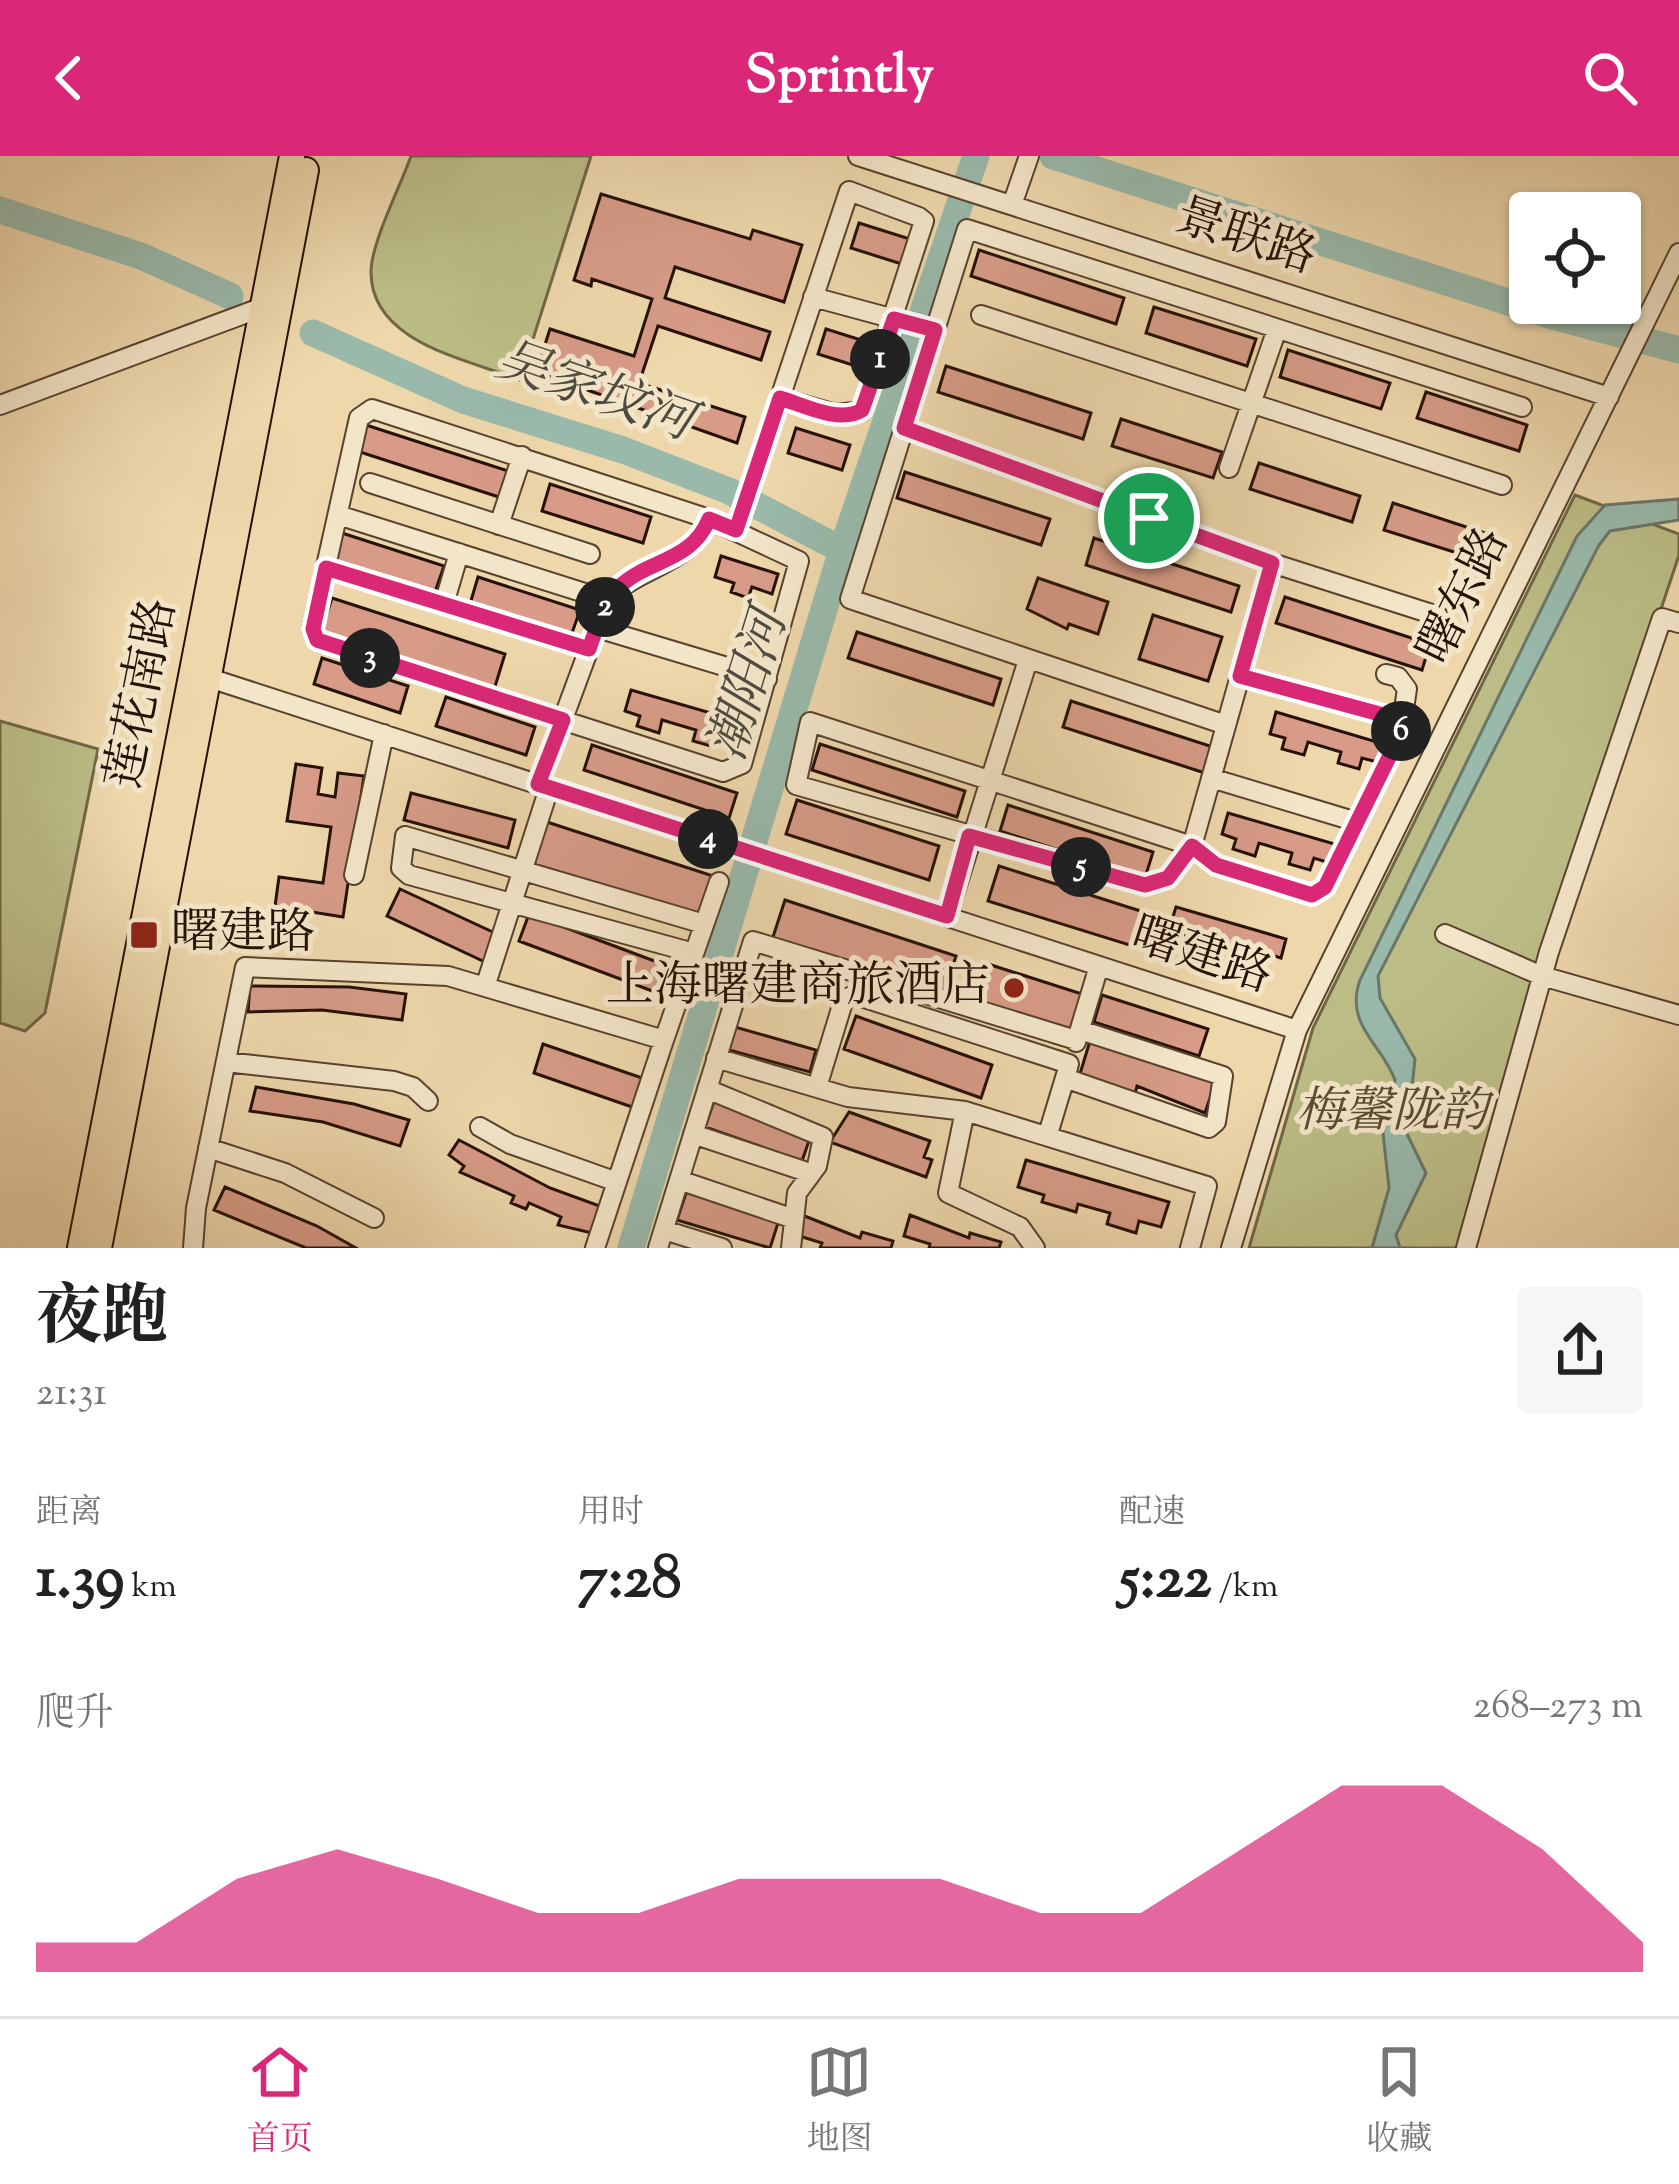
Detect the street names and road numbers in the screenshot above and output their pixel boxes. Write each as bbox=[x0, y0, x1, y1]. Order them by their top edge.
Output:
street label: 景联路 bbox=[1166, 184, 1324, 294]
street label: 曙东路 bbox=[1403, 517, 1529, 677]
street label: 莲花南路 bbox=[92, 593, 196, 795]
street label: 曙建路 bbox=[1122, 903, 1280, 1013]

